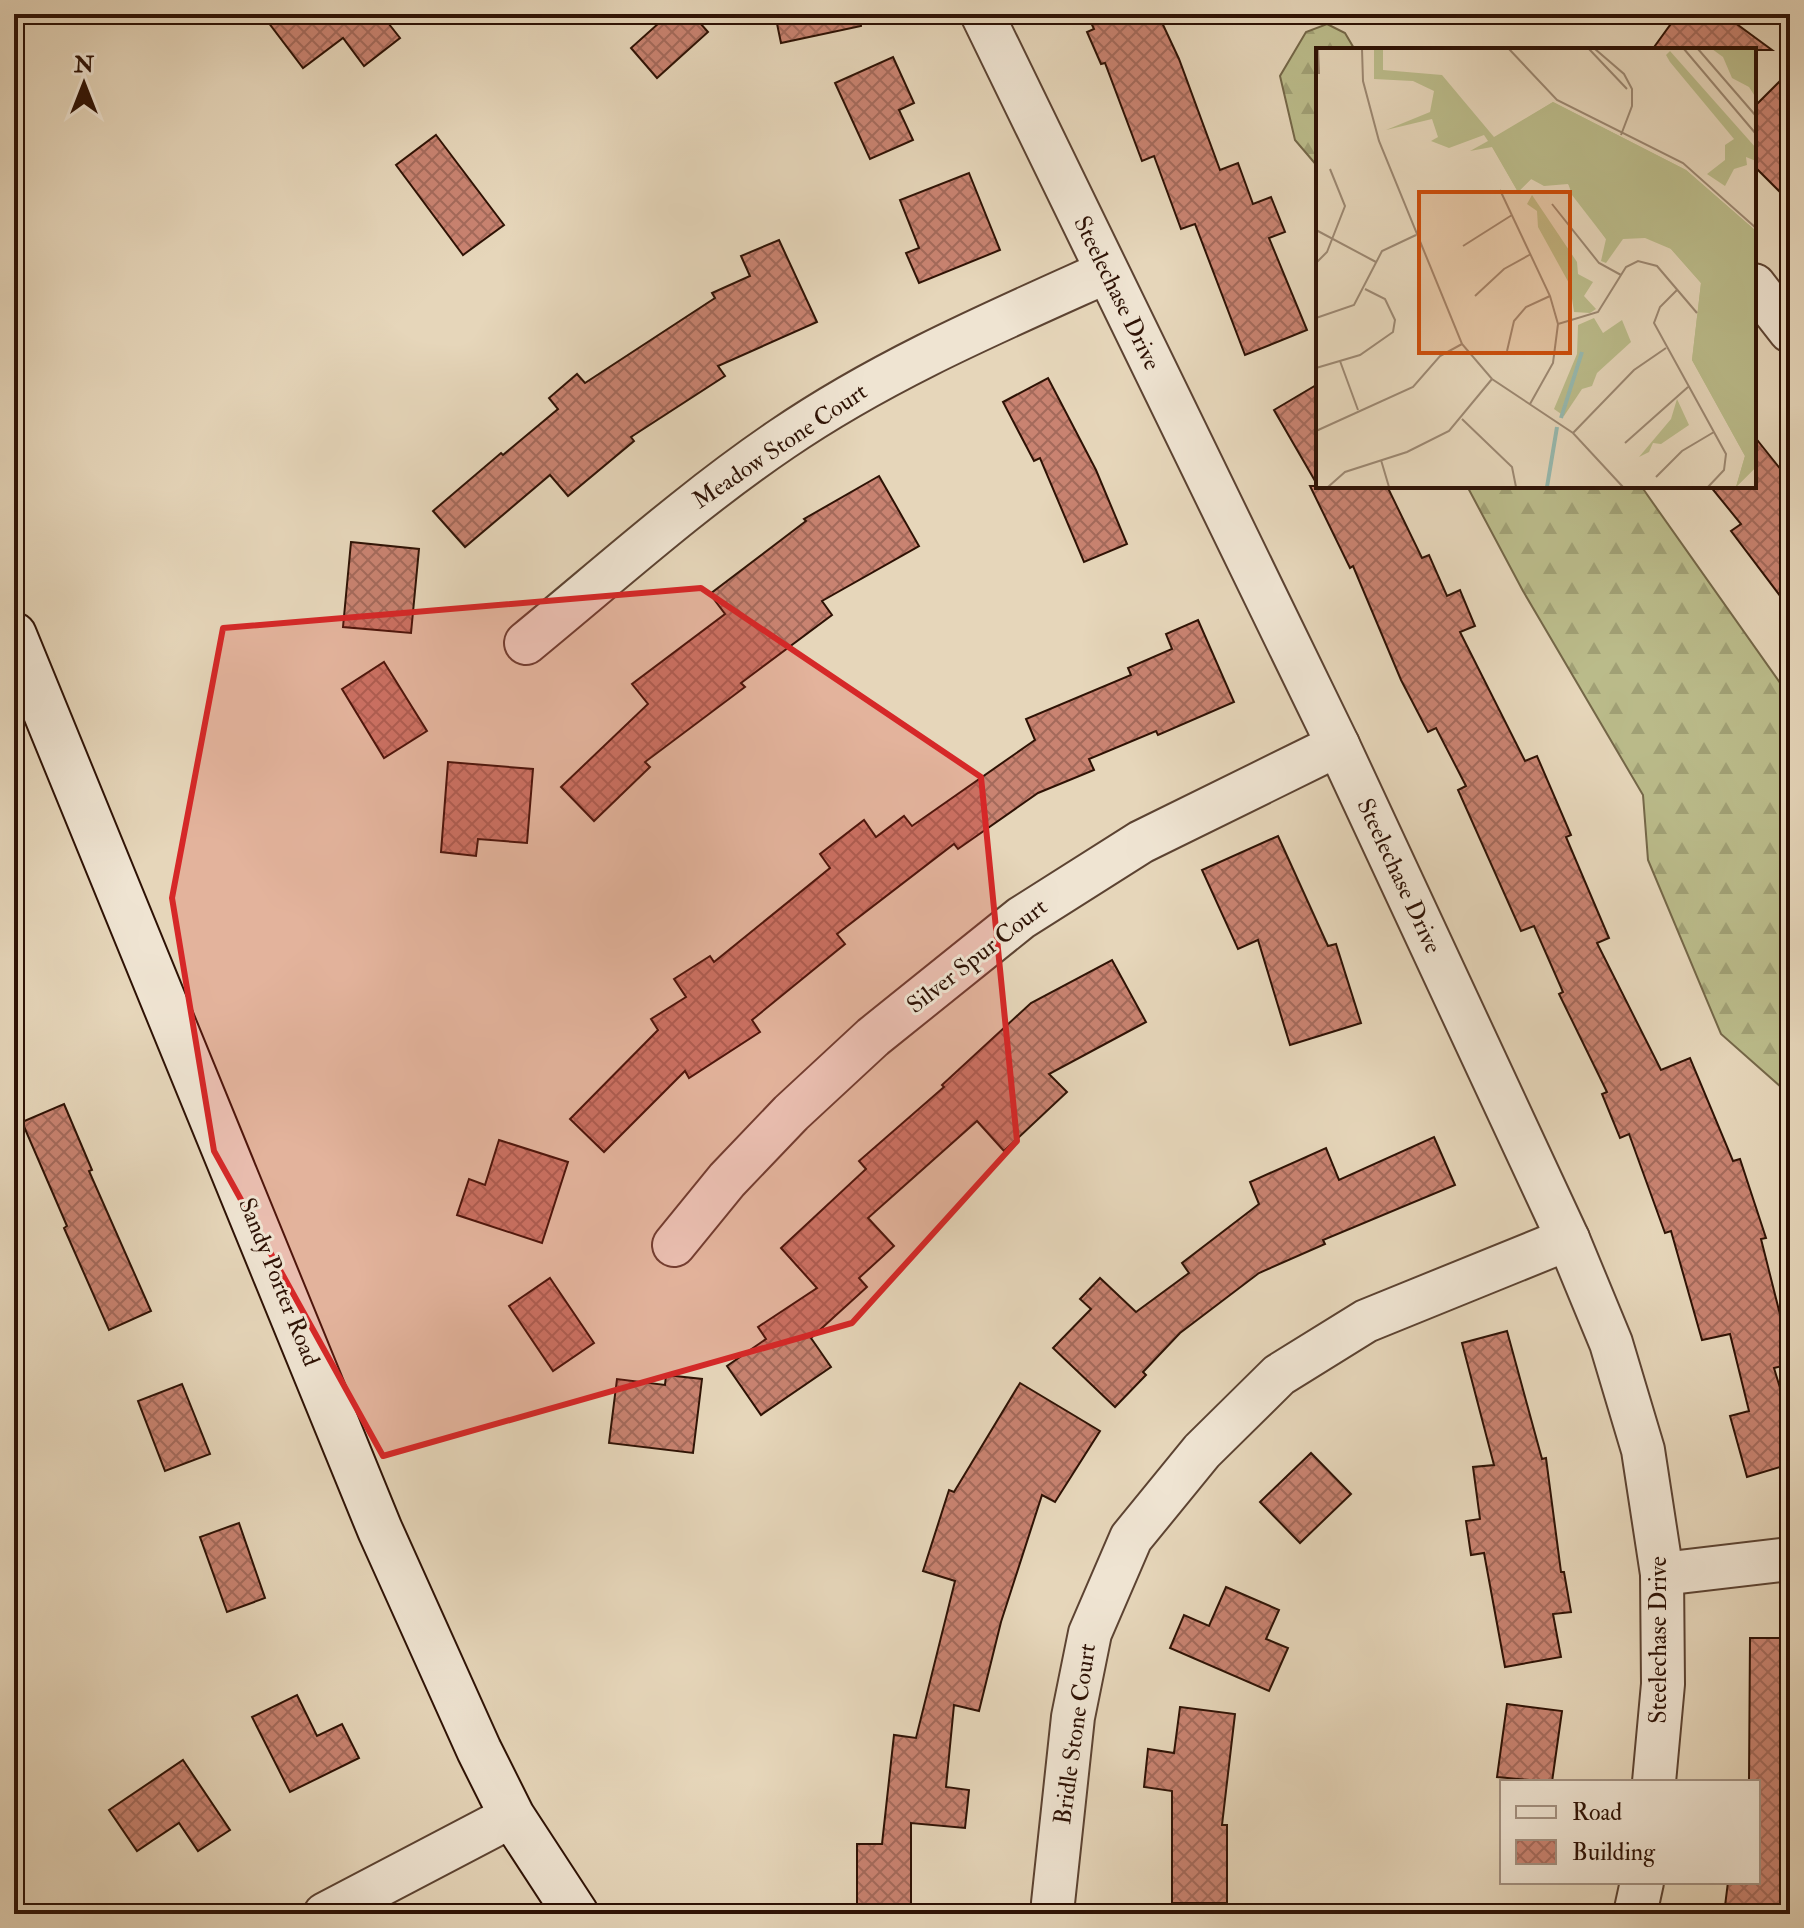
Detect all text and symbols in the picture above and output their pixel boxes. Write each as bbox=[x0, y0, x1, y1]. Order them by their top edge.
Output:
north arrow bbox=[44, 44, 124, 124]
inset map bbox=[1316, 48, 1756, 488]
text: N bbox=[73, 51, 94, 79]
street label: Steelechase Drive bbox=[1066, 211, 1168, 375]
street label: Meadow Stone Court bbox=[687, 376, 873, 516]
street label: Steelechase Drive bbox=[1350, 793, 1448, 959]
street label: Silver Spur Court bbox=[900, 891, 1054, 1021]
street label: Sandy Porter Road bbox=[231, 1193, 327, 1371]
street label: Steelechase Drive bbox=[1643, 1556, 1674, 1724]
street label: Bridle Stone Court bbox=[1047, 1641, 1103, 1826]
legend bbox=[1500, 1780, 1760, 1884]
text: Road bbox=[1572, 1797, 1622, 1828]
text: Building bbox=[1572, 1837, 1656, 1868]

